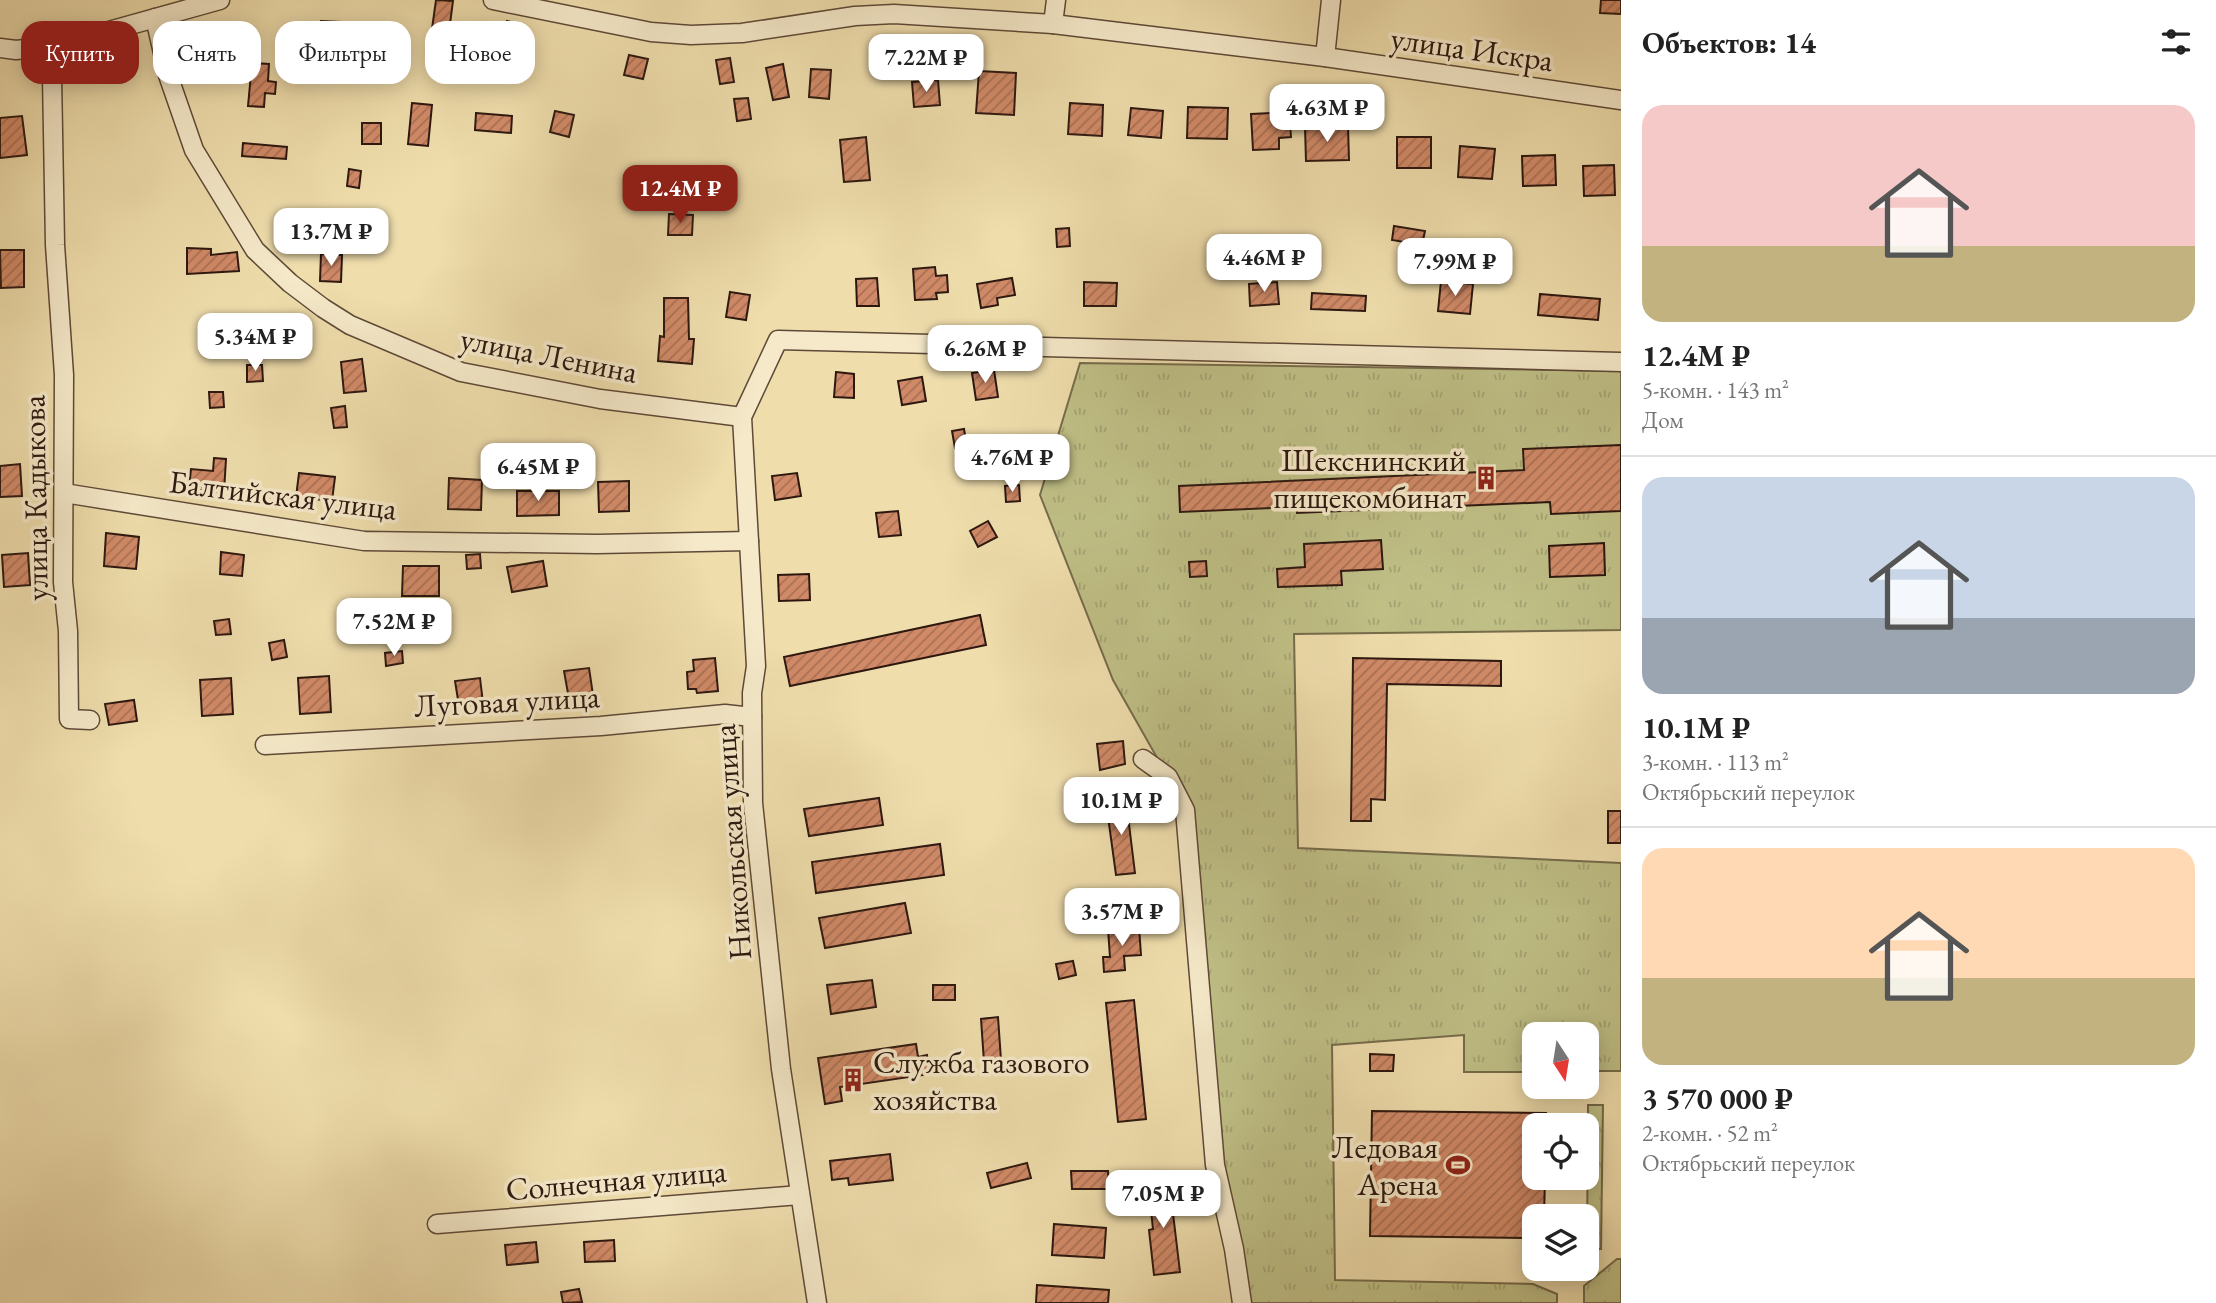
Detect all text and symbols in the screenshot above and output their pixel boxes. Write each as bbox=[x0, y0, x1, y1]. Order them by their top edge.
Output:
street label: улица Искра bbox=[1388, 17, 1556, 81]
chip: Купить bbox=[21, 21, 139, 84]
chip: Снять bbox=[153, 21, 261, 84]
chip: Фильтры bbox=[275, 21, 411, 84]
chip: Новое bbox=[425, 21, 535, 84]
text: Объектов: 14 bbox=[1642, 23, 1816, 62]
icon: filters bbox=[2157, 23, 2195, 61]
pin: 7.22M ₽ bbox=[861, 34, 991, 94]
text: 7.22M ₽ bbox=[885, 42, 967, 72]
pin: 4.63M ₽ bbox=[1262, 85, 1392, 144]
text: 4.63M ₽ bbox=[1286, 92, 1368, 122]
icon: home bbox=[1856, 150, 1982, 276]
pin: 12.4M ₽ bbox=[615, 166, 745, 225]
text: 12.4M ₽ bbox=[639, 173, 721, 203]
pin: 13.7M ₽ bbox=[266, 208, 396, 268]
text: 13.7M ₽ bbox=[290, 216, 372, 246]
pin: 4.46M ₽ bbox=[1199, 234, 1329, 294]
pin: 7.99M ₽ bbox=[1390, 238, 1520, 298]
text: 4.46M ₽ bbox=[1223, 242, 1305, 272]
text: 7.99M ₽ bbox=[1414, 246, 1496, 276]
pin: 5.34M ₽ bbox=[190, 314, 320, 373]
street label: улица Ленина bbox=[457, 317, 641, 393]
text: 5.34M ₽ bbox=[214, 321, 296, 351]
pin: 6.26M ₽ bbox=[920, 326, 1050, 385]
text: 6.26M ₽ bbox=[944, 333, 1026, 363]
text: 12.4M ₽ bbox=[1642, 336, 1750, 375]
text: 5-комн. · 143 m² bbox=[1642, 375, 1789, 405]
street label: улица Кадыкова bbox=[12, 394, 58, 601]
text: Дом bbox=[1642, 405, 1684, 435]
pin: 4.76M ₽ bbox=[947, 434, 1077, 494]
place label: Шекснинский пищекомбинат bbox=[1274, 439, 1466, 518]
text: 4.76M ₽ bbox=[971, 442, 1053, 472]
pin: 6.45M ₽ bbox=[473, 444, 603, 503]
text: 6.45M ₽ bbox=[497, 451, 579, 481]
street label: Балтийская улица bbox=[167, 460, 400, 530]
building icon: Шекснинский пищекомбинат bbox=[1472, 464, 1500, 492]
icon: home bbox=[1856, 522, 1982, 648]
pin: 7.52M ₽ bbox=[329, 598, 459, 658]
text: 7.52M ₽ bbox=[353, 606, 435, 636]
street label: Луговая улица bbox=[413, 675, 601, 727]
text: 10.1M ₽ bbox=[1642, 708, 1750, 747]
street label: Никольская улица bbox=[703, 722, 761, 961]
text: 3-комн. · 113 m² bbox=[1642, 747, 1789, 777]
text: Октябрьский переулок bbox=[1642, 777, 1855, 807]
pin: 10.1M ₽ bbox=[1056, 778, 1186, 837]
text: 10.1M ₽ bbox=[1080, 785, 1162, 815]
pin: 3.57M ₽ bbox=[1057, 888, 1187, 948]
icon: home bbox=[1856, 893, 1982, 1019]
text: 3.57M ₽ bbox=[1081, 896, 1163, 926]
north arrow bbox=[1522, 1022, 1600, 1099]
map controls bbox=[1522, 1022, 1599, 1281]
place label: Служба газового хозяйства bbox=[873, 1041, 1090, 1120]
building icon: Служба газового хозяйства bbox=[839, 1066, 867, 1094]
text: 3 570 000 ₽ bbox=[1642, 1079, 1793, 1118]
button: locate bbox=[1522, 1113, 1599, 1190]
text: 2-комн. · 52 m² bbox=[1642, 1118, 1778, 1148]
place label: Ледовая Арена bbox=[1332, 1126, 1438, 1205]
text: Октябрьский переулок bbox=[1642, 1148, 1855, 1178]
street label: Солнечная улица bbox=[504, 1149, 728, 1211]
sports icon: Ледовая Арена bbox=[1444, 1151, 1472, 1179]
pin: 7.05M ₽ bbox=[1098, 1170, 1228, 1230]
text: 7.05M ₽ bbox=[1122, 1178, 1204, 1208]
button: layers bbox=[1522, 1204, 1599, 1281]

